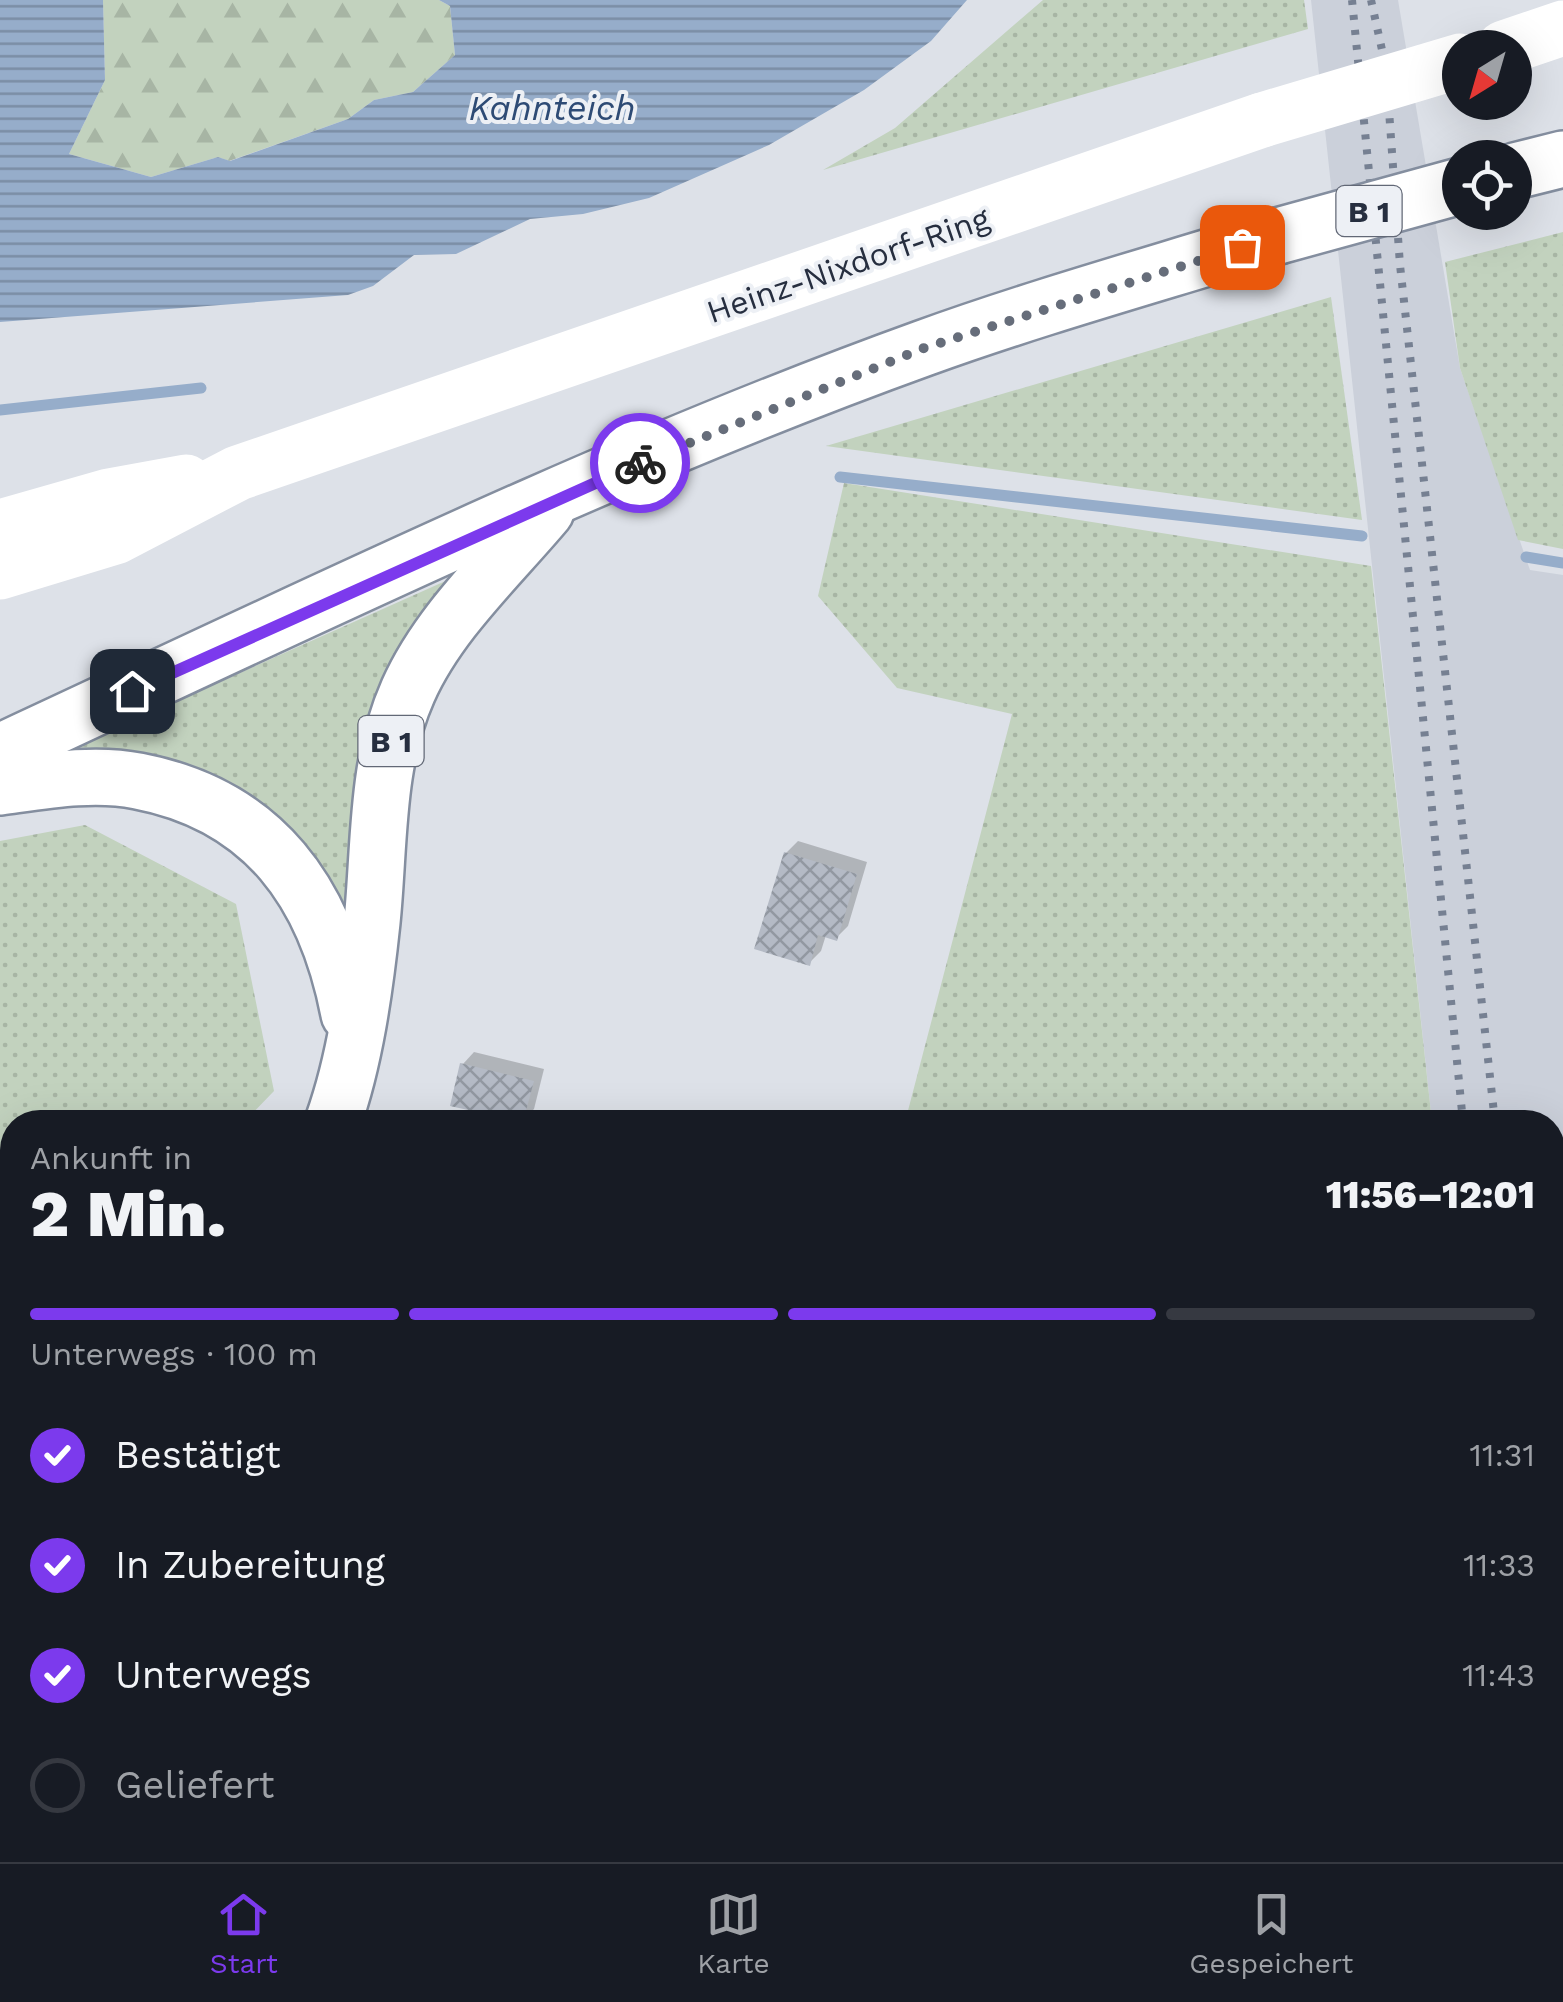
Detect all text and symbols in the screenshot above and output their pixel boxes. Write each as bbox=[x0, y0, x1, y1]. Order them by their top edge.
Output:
north arrow bbox=[1442, 30, 1532, 120]
map controls bbox=[1442, 30, 1532, 230]
water label: Kahnteich bbox=[468, 87, 636, 129]
button: locate bbox=[1442, 140, 1532, 230]
road number: B 1 bbox=[1336, 186, 1402, 236]
street label: Heinz-Nixdorf-Ring bbox=[702, 199, 995, 331]
pin bbox=[1200, 205, 1285, 290]
icon: bag bbox=[1215, 220, 1270, 275]
courier bbox=[590, 413, 690, 513]
icon: bike bbox=[613, 436, 668, 491]
pin bbox=[90, 649, 175, 734]
icon: home bbox=[105, 664, 160, 719]
road number: B 1 bbox=[358, 716, 424, 766]
text: Ankunft in bbox=[30, 1139, 192, 1177]
text: 11:56–12:01 bbox=[1326, 1173, 1535, 1217]
text: 2 Min. bbox=[30, 1176, 226, 1252]
text: Unterwegs · 100 m bbox=[30, 1335, 318, 1373]
icon: check bbox=[30, 1428, 85, 1483]
text: Bestätigt bbox=[115, 1433, 281, 1477]
text: 11:31 bbox=[1469, 1436, 1535, 1474]
icon: check bbox=[30, 1538, 85, 1593]
text: In Zubereitung bbox=[115, 1543, 385, 1587]
text: 11:33 bbox=[1463, 1546, 1535, 1584]
icon: check bbox=[30, 1648, 85, 1703]
text: Unterwegs bbox=[115, 1653, 312, 1697]
text: 11:43 bbox=[1462, 1656, 1535, 1694]
text: Geliefert bbox=[115, 1763, 275, 1807]
tab: Start bbox=[210, 1887, 278, 1980]
tab: Karte bbox=[697, 1887, 770, 1980]
tab: Gespeichert bbox=[1189, 1887, 1353, 1980]

